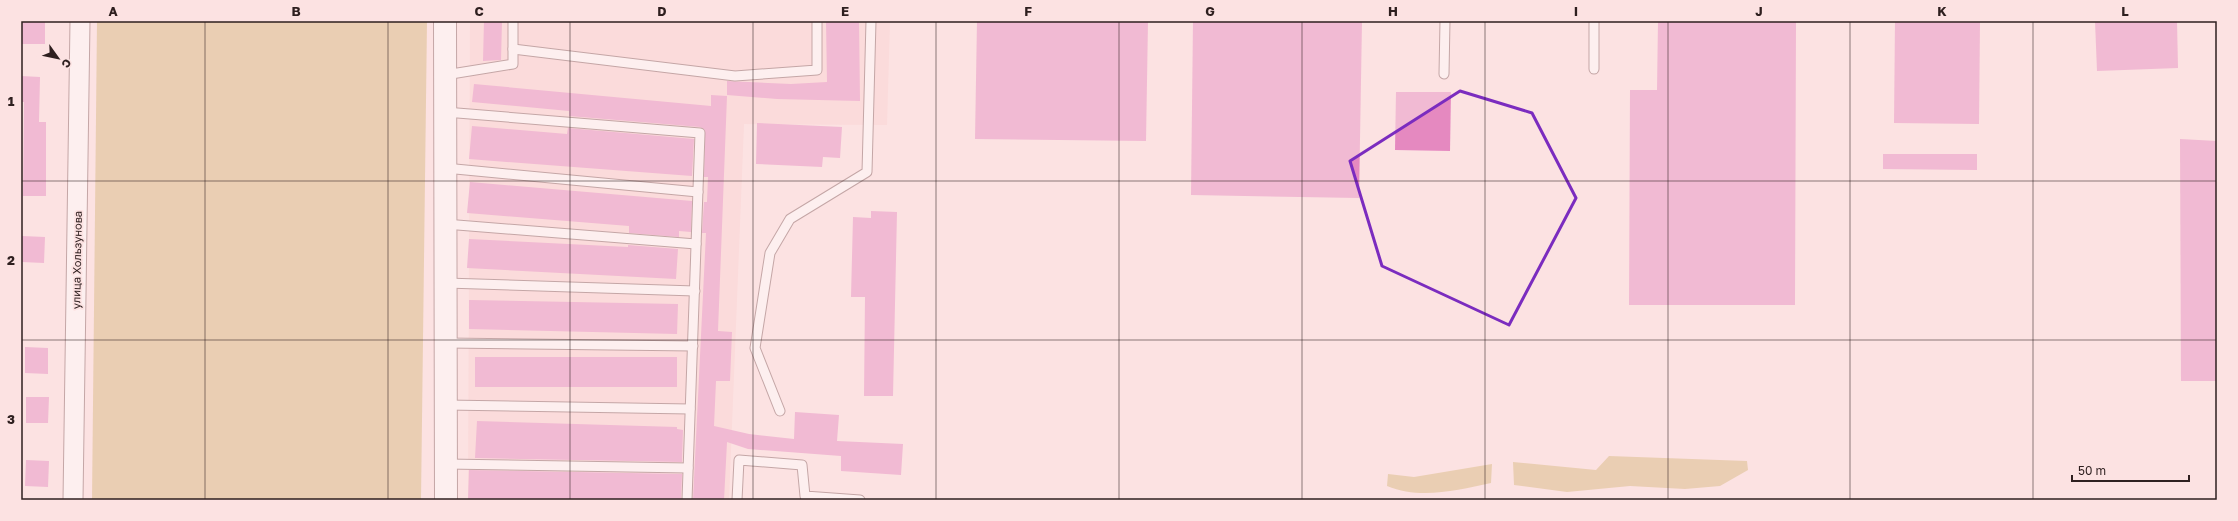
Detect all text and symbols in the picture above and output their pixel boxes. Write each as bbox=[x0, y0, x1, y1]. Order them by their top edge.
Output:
text: A bbox=[108, 3, 118, 19]
text: B bbox=[291, 3, 301, 19]
text: C bbox=[474, 3, 484, 19]
text: D bbox=[657, 3, 667, 19]
text: E bbox=[841, 3, 849, 19]
text: F bbox=[1024, 3, 1032, 19]
text: G bbox=[1205, 3, 1215, 19]
text: H bbox=[1388, 3, 1398, 19]
text: I bbox=[1574, 3, 1578, 19]
text: J bbox=[1755, 3, 1763, 19]
text: K bbox=[1937, 3, 1947, 19]
text: L bbox=[2121, 3, 2129, 19]
north arrow bbox=[38, 38, 78, 78]
text: С bbox=[59, 57, 74, 71]
text: 1 bbox=[8, 93, 15, 109]
street label: улица Хользунова bbox=[69, 211, 84, 309]
text: 2 bbox=[7, 252, 15, 268]
text: 3 bbox=[7, 411, 15, 427]
scale bar bbox=[2072, 457, 2189, 483]
text: 50 m bbox=[2078, 463, 2106, 478]

